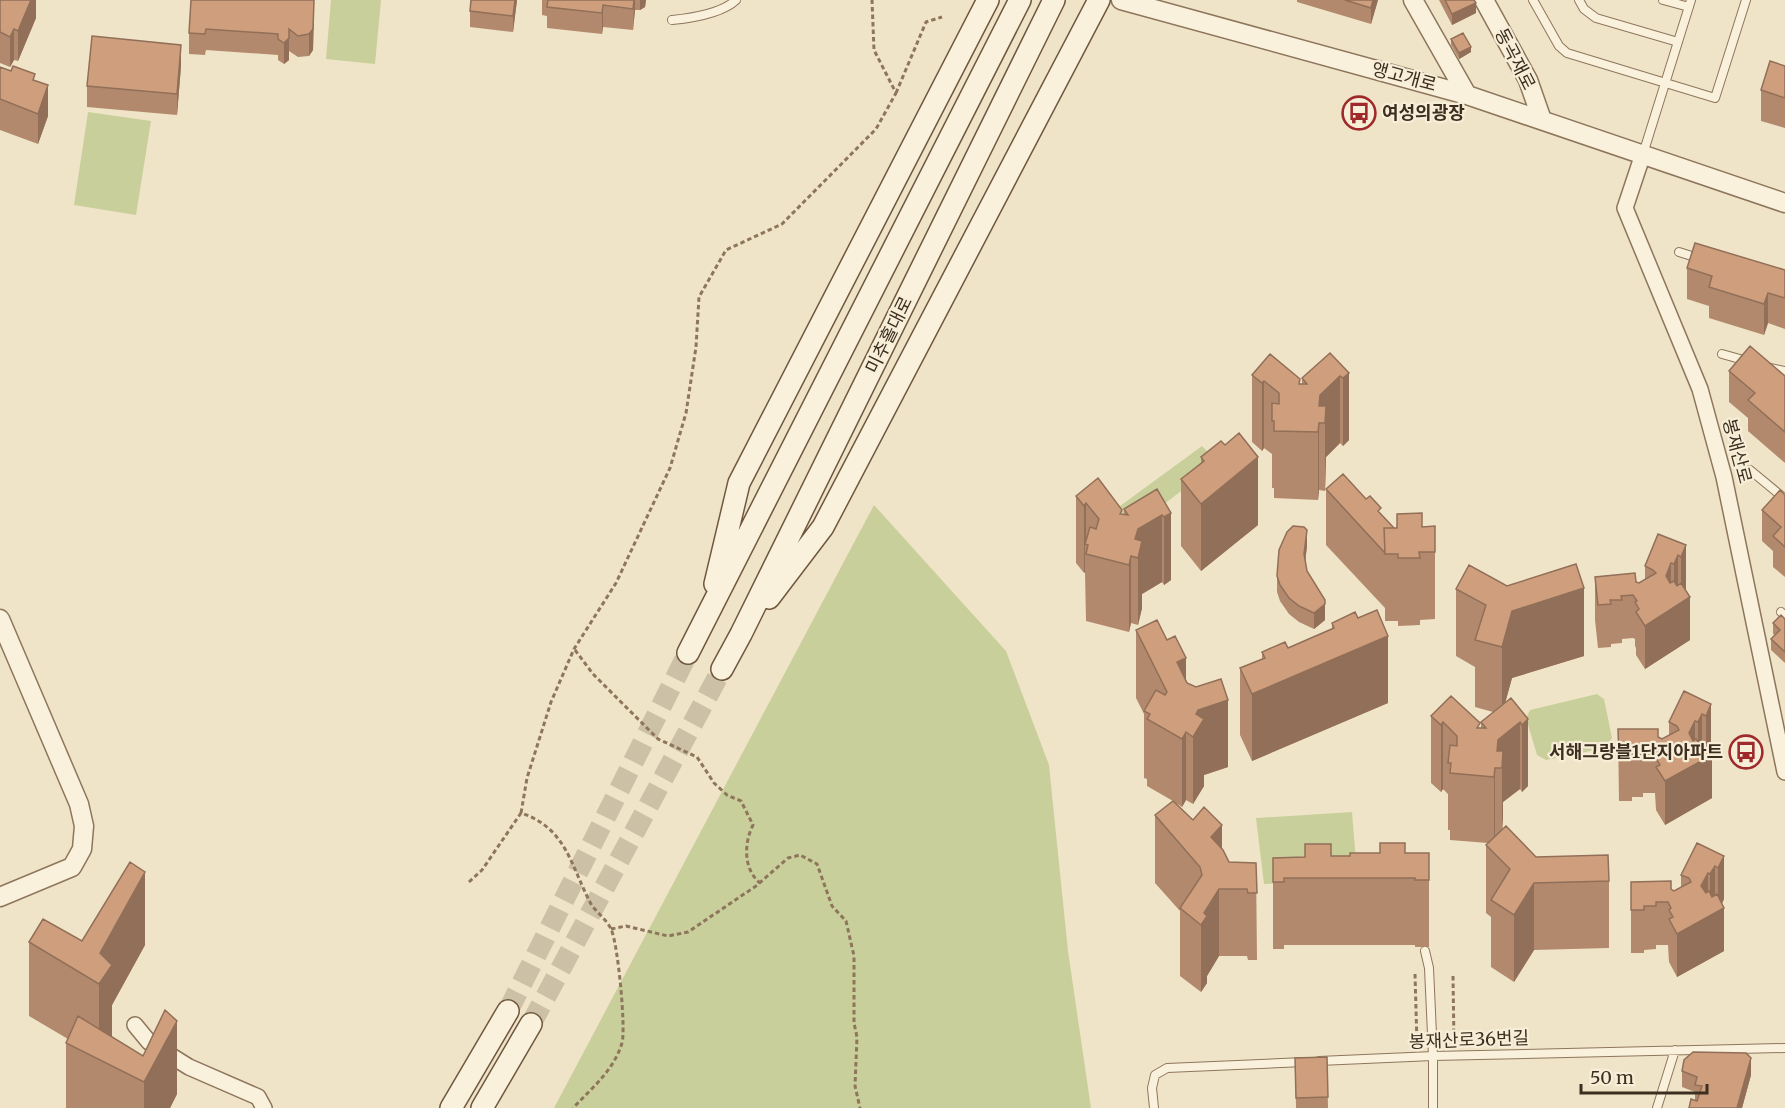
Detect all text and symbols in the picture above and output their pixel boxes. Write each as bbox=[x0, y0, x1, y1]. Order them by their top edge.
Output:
street label: 동곡재로 bbox=[1490, 24, 1541, 94]
street label: 앵고개로 bbox=[1369, 57, 1439, 96]
bus stop icon: 여성의광장 bbox=[1341, 95, 1377, 131]
place label: 여성의광장 bbox=[1382, 101, 1465, 124]
street label: 미추홀대로 bbox=[860, 293, 917, 377]
street label: 봉재산로 bbox=[1718, 416, 1757, 486]
bus stop icon: 서해그랑블1단지아파트 bbox=[1728, 734, 1764, 770]
place label: 서해그랑블1단지아파트 bbox=[1549, 740, 1723, 763]
street label: 봉재산로36번길 bbox=[1408, 1026, 1530, 1053]
scale bar bbox=[1581, 1057, 1707, 1095]
text: 50 m bbox=[1590, 1066, 1634, 1089]

